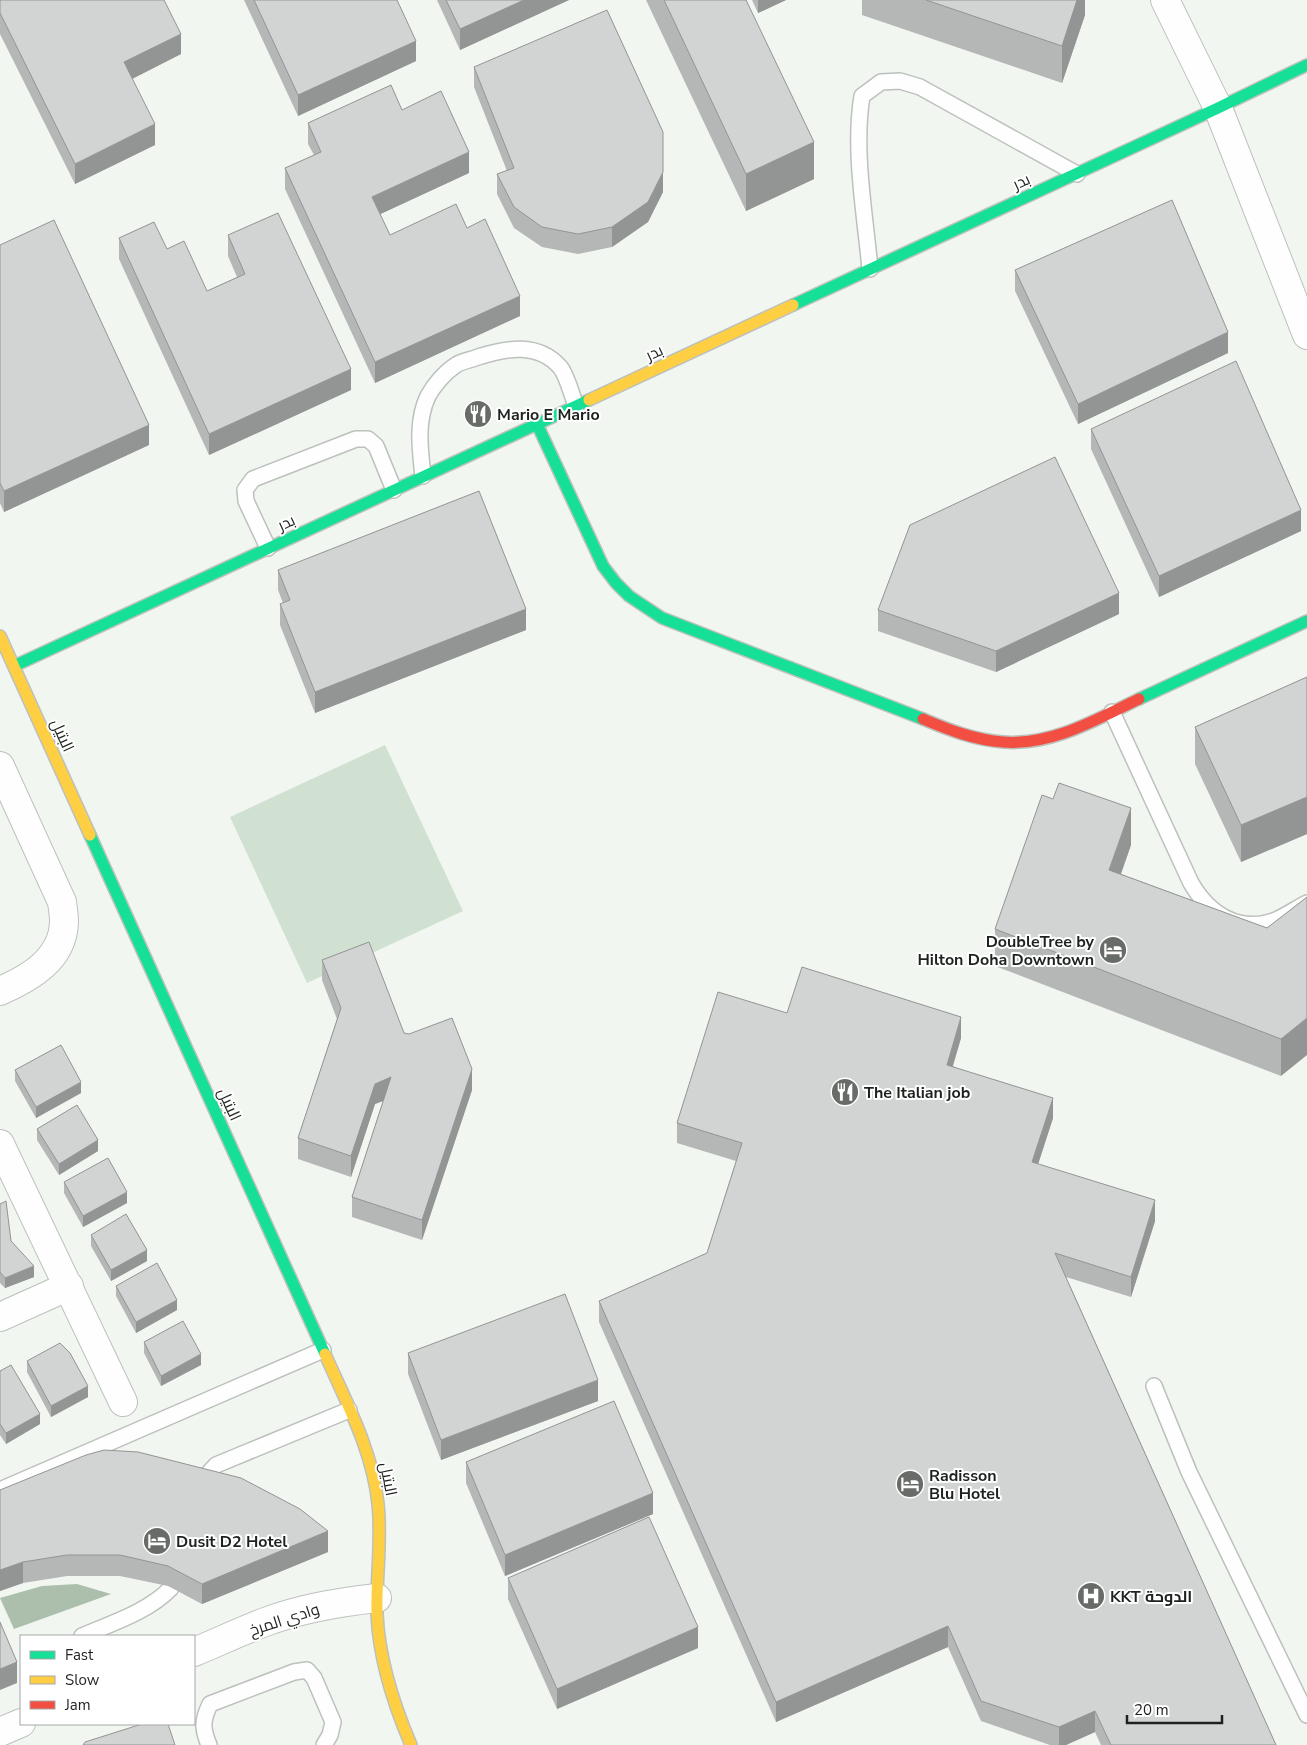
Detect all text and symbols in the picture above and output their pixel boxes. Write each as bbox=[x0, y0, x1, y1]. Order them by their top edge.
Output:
street label: بدر bbox=[1008, 168, 1034, 196]
street label: بدر bbox=[641, 339, 667, 367]
restaurant icon: Mario E Mario bbox=[463, 399, 493, 429]
place label: Mario E Mario bbox=[497, 404, 600, 426]
street label: بدر bbox=[273, 509, 299, 537]
street label: البتيل bbox=[45, 715, 79, 755]
place label: DoubleTree by Hilton Doha Downtown bbox=[917, 931, 1095, 971]
hotel icon: DoubleTree by Hilton Doha Downtown bbox=[1098, 935, 1128, 965]
restaurant icon: The Italian job bbox=[830, 1077, 860, 1107]
place label: The Italian job bbox=[864, 1082, 970, 1104]
street label: البتيل bbox=[212, 1084, 246, 1124]
street label: البتيل bbox=[374, 1460, 402, 1498]
place label: Radisson Blu Hotel bbox=[929, 1465, 1000, 1505]
hotel icon: Radisson Blu Hotel bbox=[895, 1469, 925, 1499]
hotel icon: Dusit D2 Hotel bbox=[142, 1526, 172, 1556]
place label: Dusit D2 Hotel bbox=[176, 1531, 287, 1553]
hospital icon: KKT الدوحة bbox=[1076, 1581, 1106, 1611]
place label: KKT الدوحة bbox=[1110, 1586, 1192, 1608]
street label: وادي المرخ bbox=[246, 1598, 323, 1644]
legend bbox=[20, 1635, 195, 1725]
text: Fast bbox=[65, 1645, 94, 1665]
text: Slow bbox=[65, 1670, 100, 1690]
scale bar bbox=[1127, 1692, 1222, 1724]
text: Jam bbox=[64, 1695, 91, 1715]
text: 20 m bbox=[1134, 1700, 1169, 1720]

